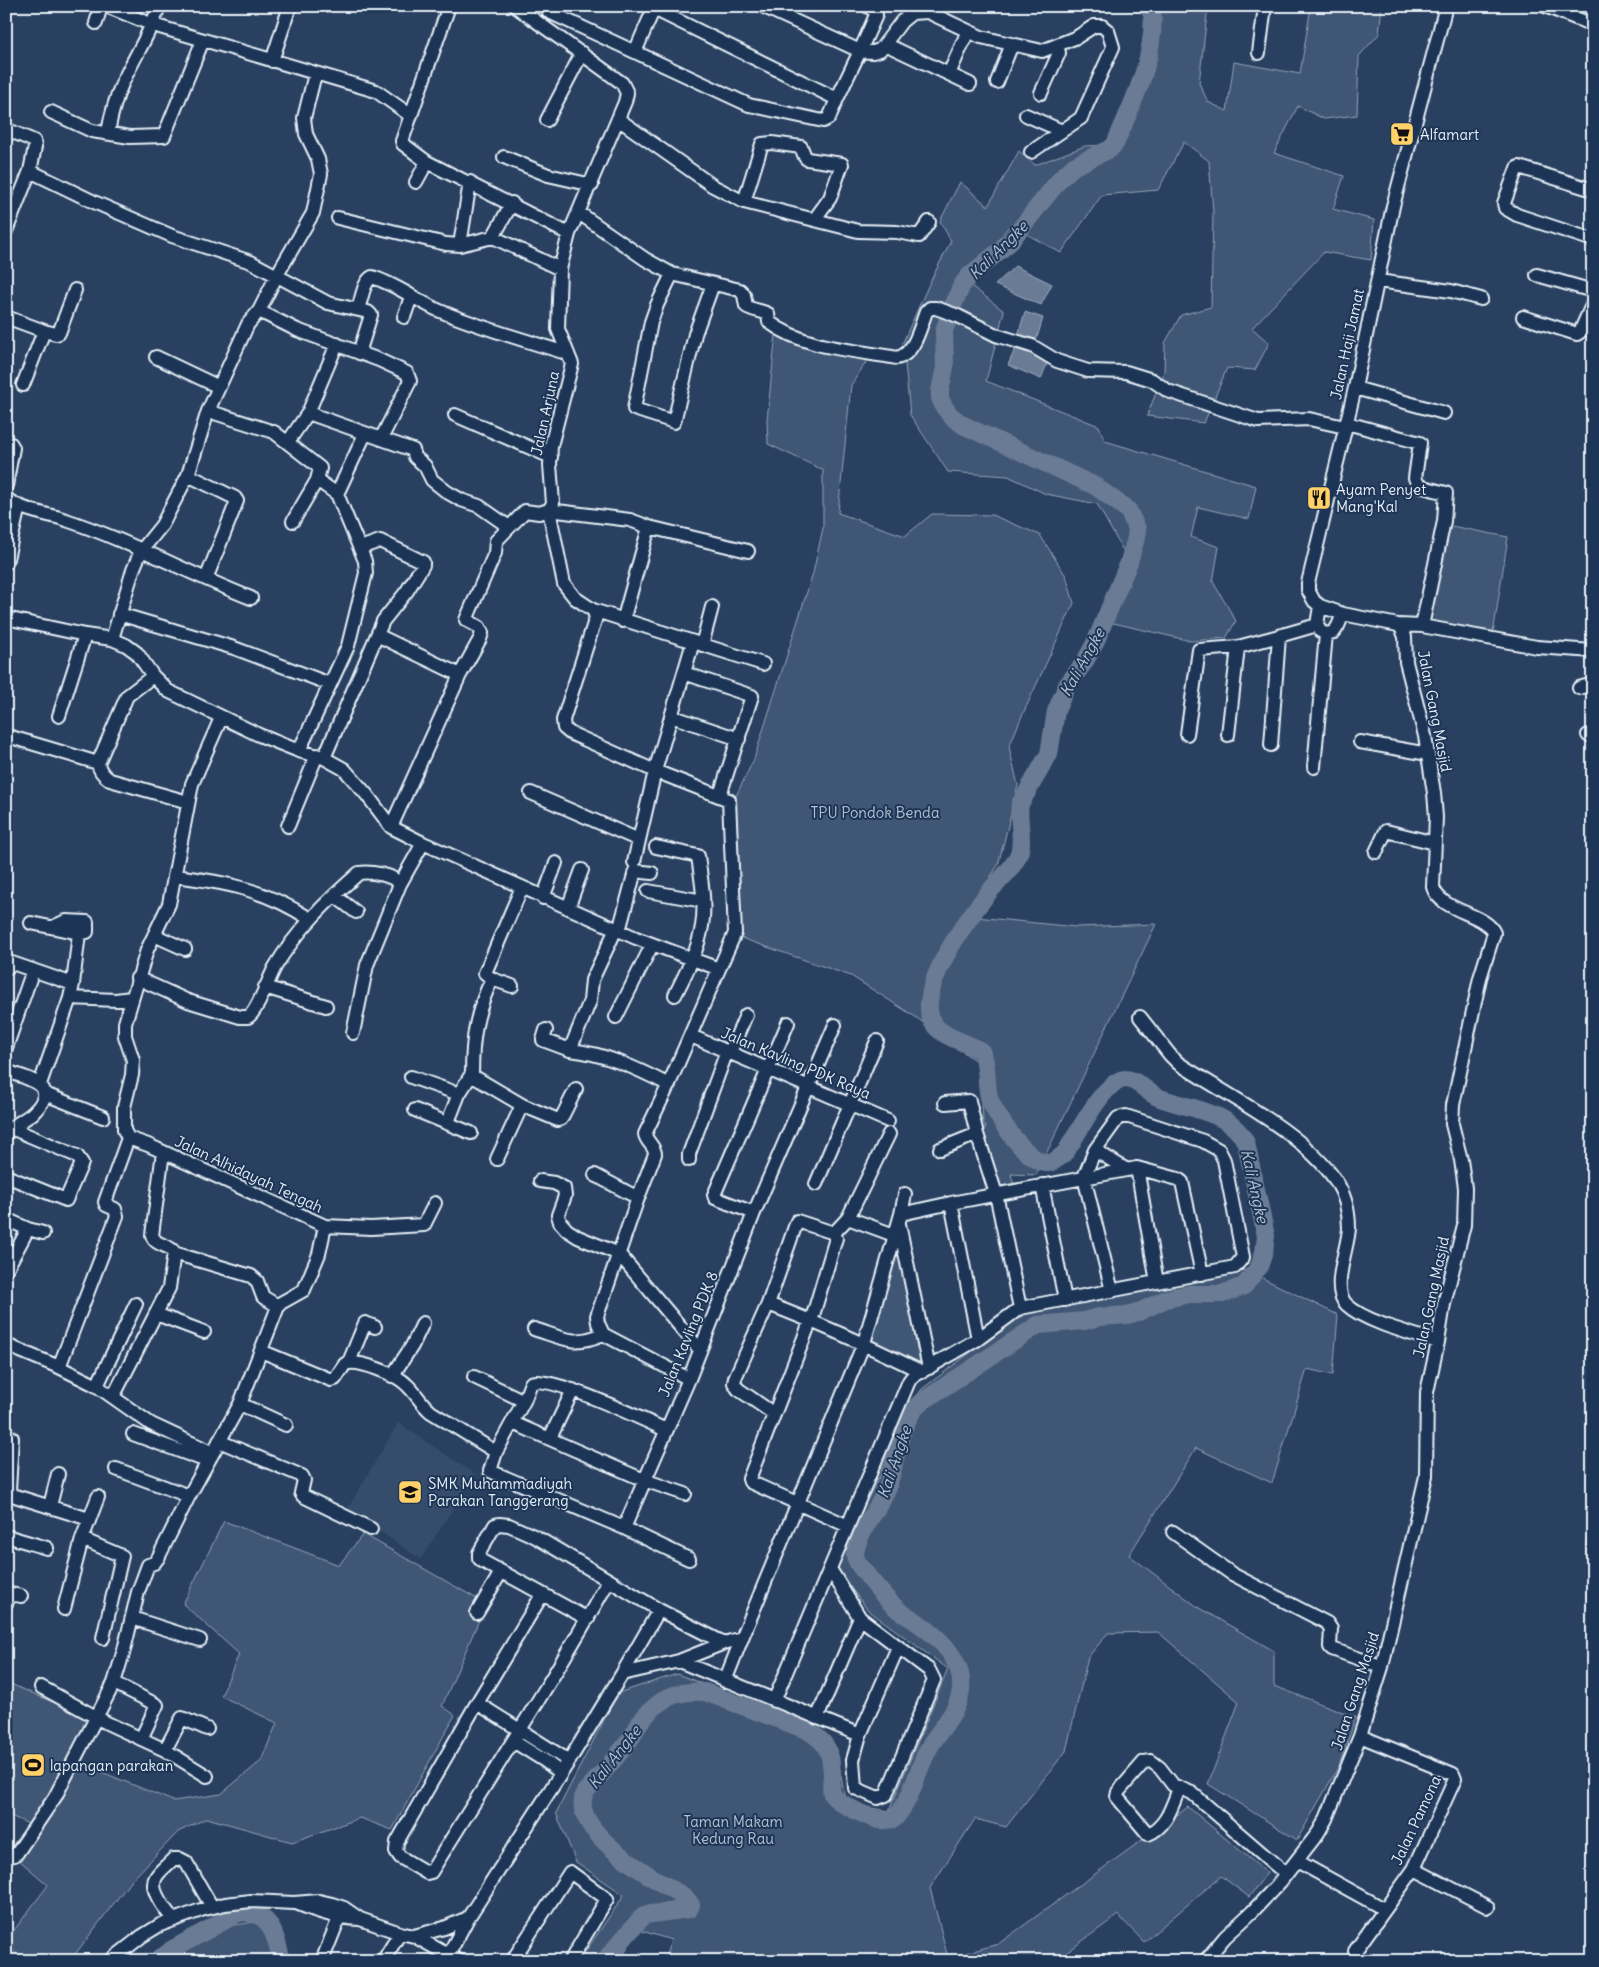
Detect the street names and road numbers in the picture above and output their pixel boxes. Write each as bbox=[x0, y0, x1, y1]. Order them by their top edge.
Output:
street label: Jalan Haji Jamat bbox=[1326, 287, 1368, 401]
street label: Jalan Arjuna bbox=[527, 369, 563, 457]
street label: Jalan Gang Masjid bbox=[1414, 649, 1456, 774]
street label: Jalan Kavling PDK Raya bbox=[719, 1023, 874, 1103]
street label: Jalan Alhidayah Tengah bbox=[172, 1131, 326, 1217]
street label: Jalan Gang Masjid bbox=[1409, 1235, 1453, 1359]
street label: Jalan Kavling PDK 8 bbox=[654, 1268, 722, 1400]
street label: Jalan Gang Masjid bbox=[1327, 1629, 1383, 1753]
street label: Jalan Pamona bbox=[1387, 1772, 1445, 1868]

